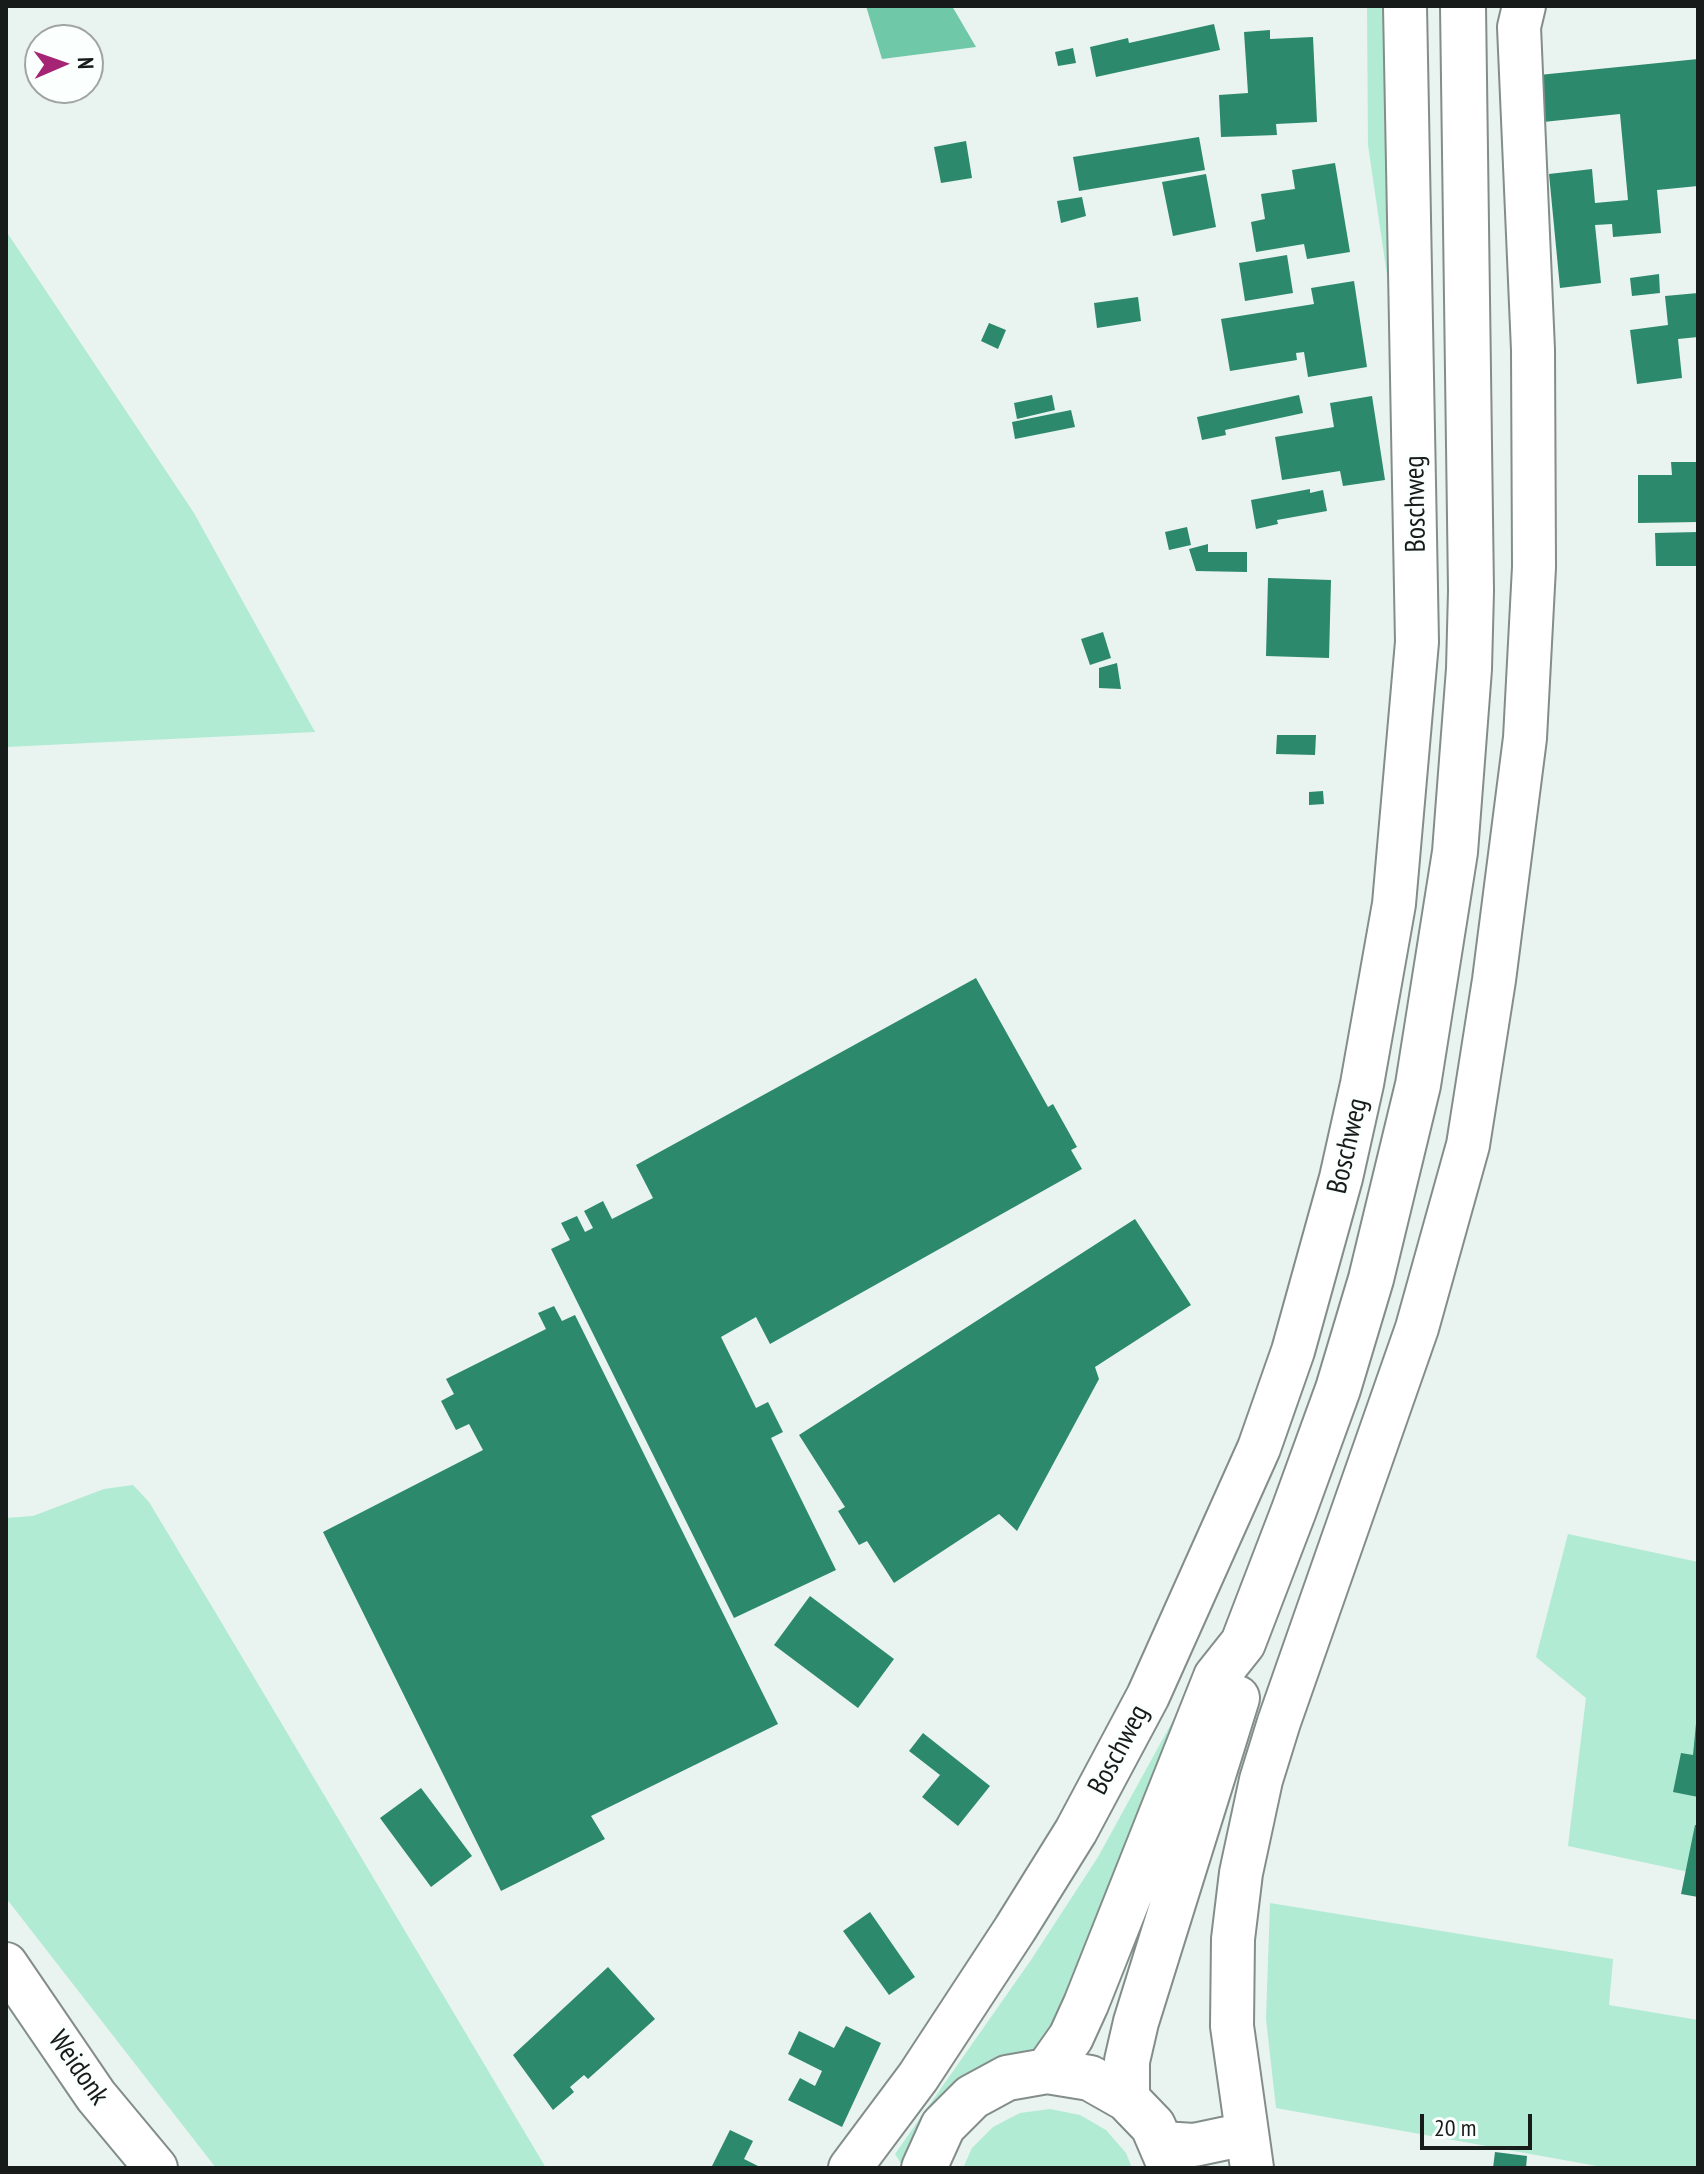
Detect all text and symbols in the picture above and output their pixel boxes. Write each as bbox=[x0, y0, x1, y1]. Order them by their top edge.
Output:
north arrow bbox=[24, 24, 104, 104]
text: N bbox=[72, 57, 100, 70]
street label: Boschweg bbox=[1398, 455, 1434, 553]
street label: Boschweg bbox=[1321, 1095, 1375, 1197]
street label: Boschweg bbox=[1081, 1699, 1157, 1801]
street label: Weidonk bbox=[40, 2024, 116, 2112]
scale bar bbox=[1424, 2098, 1536, 2148]
text: 20 m bbox=[1434, 2112, 1476, 2143]

